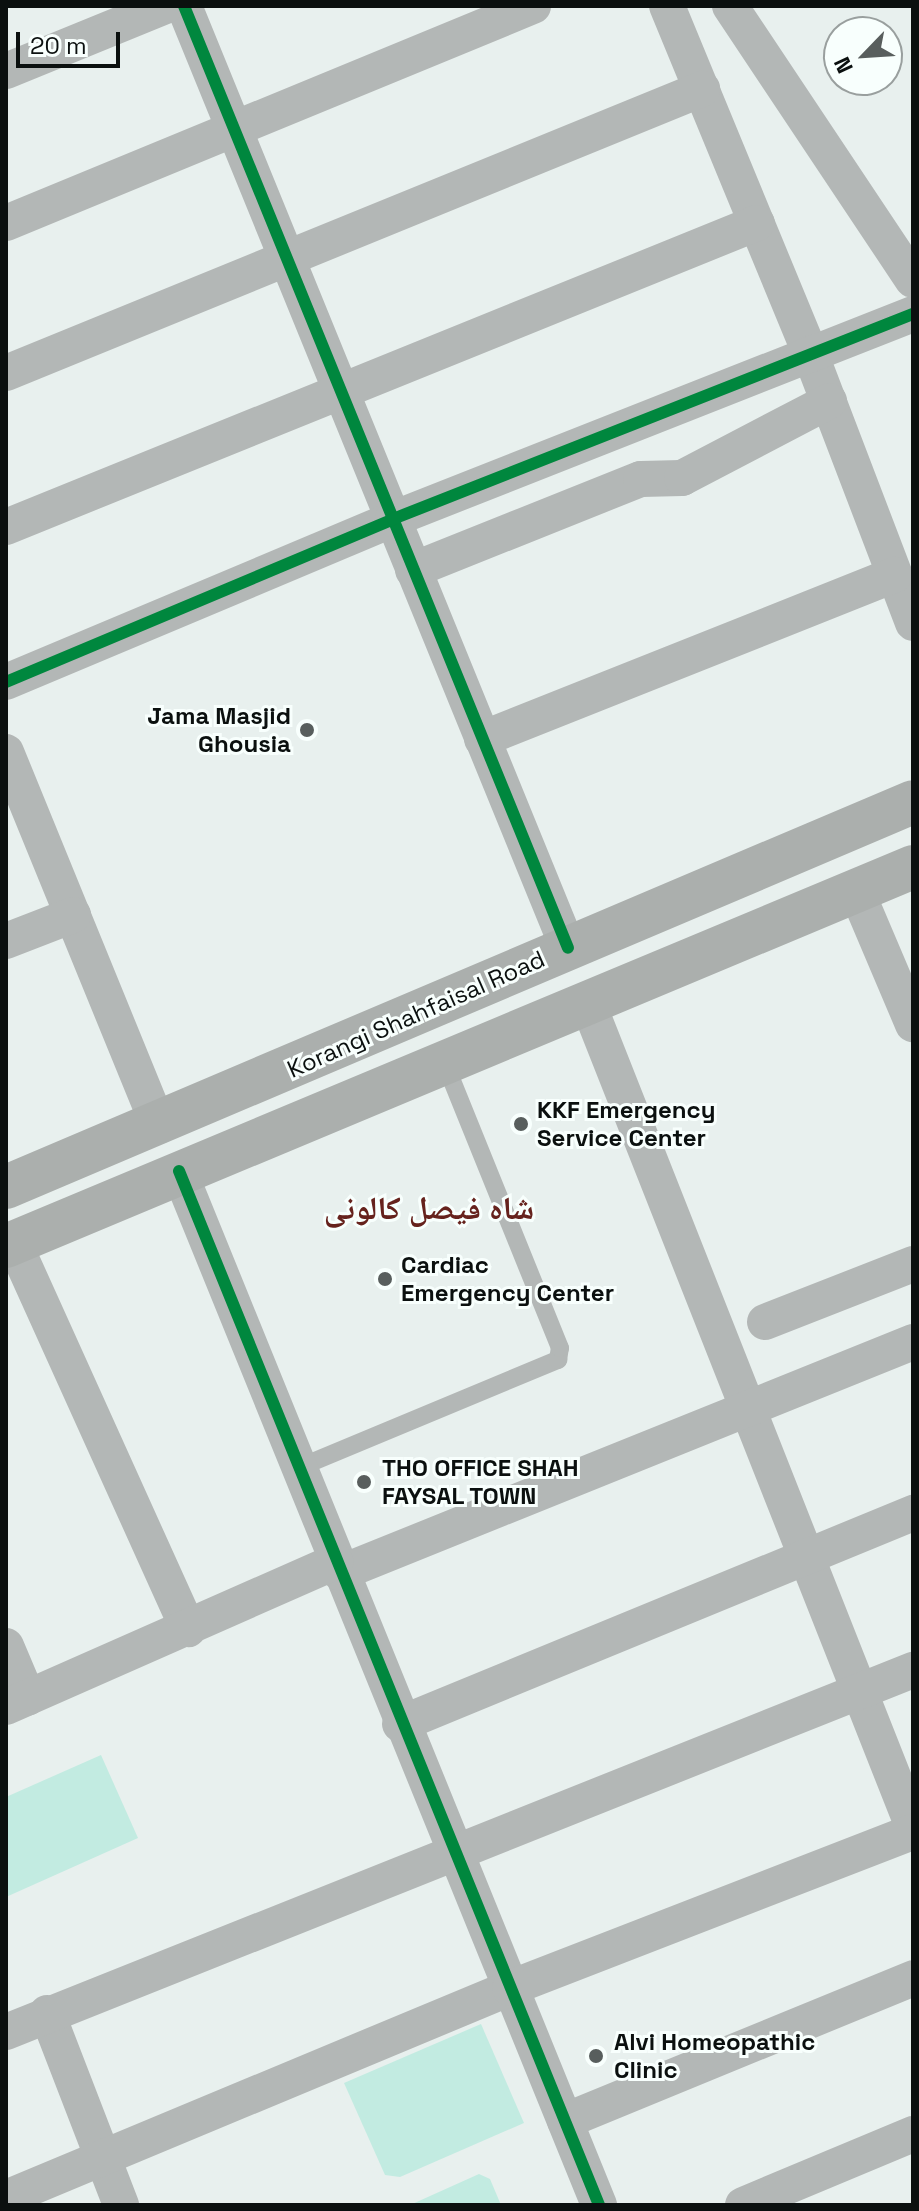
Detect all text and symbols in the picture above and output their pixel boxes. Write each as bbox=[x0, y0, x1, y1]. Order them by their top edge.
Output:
scale bar bbox=[20, 16, 124, 66]
north arrow bbox=[823, 16, 903, 96]
text: 20 m bbox=[30, 30, 87, 61]
text: N bbox=[827, 53, 859, 78]
place label: Jama Masjid Ghousia bbox=[147, 702, 291, 758]
marker: Jama Masjid Ghousia bbox=[298, 721, 316, 739]
street label: Korangi Shahfaisal Road bbox=[283, 944, 549, 1084]
place label: KKF Emergency Service Center bbox=[537, 1096, 715, 1152]
marker: KKF Emergency Service Center bbox=[512, 1115, 530, 1133]
district label: شاہ فیصل کالونی bbox=[324, 1189, 534, 1227]
place label: Cardiac Emergency Center bbox=[401, 1251, 614, 1307]
marker: Cardiac Emergency Center bbox=[376, 1270, 394, 1288]
place label: THO OFFICE SHAH FAYSAL TOWN bbox=[382, 1454, 578, 1510]
marker: THO OFFICE SHAH FAYSAL TOWN bbox=[353, 1471, 375, 1493]
place label: Alvi Homeopathic Clinic bbox=[614, 2028, 815, 2084]
marker: Alvi Homeopathic Clinic bbox=[585, 2045, 607, 2067]

